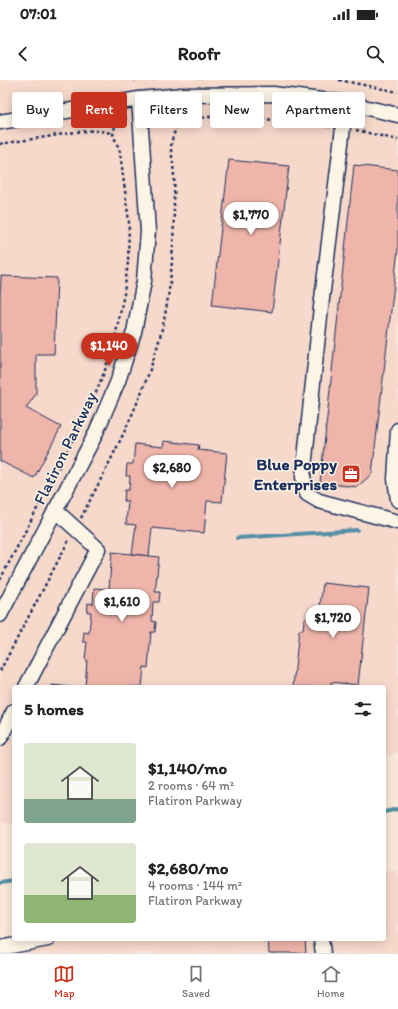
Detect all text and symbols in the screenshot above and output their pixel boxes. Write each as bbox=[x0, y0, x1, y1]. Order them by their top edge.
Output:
text: 07:01 bbox=[20, 5, 57, 23]
icon: back bbox=[12, 43, 34, 65]
text: Roofr bbox=[178, 43, 220, 65]
icon: search bbox=[364, 43, 386, 65]
chip: Buy bbox=[12, 92, 63, 128]
chip: Rent bbox=[71, 92, 127, 128]
chip: Filters bbox=[135, 92, 202, 128]
chip: New bbox=[210, 92, 264, 128]
chip: Apartment bbox=[272, 92, 365, 128]
pin: $1,770 bbox=[218, 202, 284, 236]
text: $1,770 bbox=[233, 207, 269, 222]
pin: $1,140 bbox=[76, 333, 142, 367]
text: $1,140 bbox=[90, 338, 128, 353]
street label: Flatiron Parkway bbox=[29, 388, 101, 508]
place label: Blue Poppy Enterprises bbox=[254, 454, 338, 495]
pin: $2,680 bbox=[139, 455, 205, 489]
text: $2,680 bbox=[153, 460, 191, 475]
office icon: Blue Poppy Enterprises bbox=[340, 463, 362, 485]
pin: $1,610 bbox=[89, 589, 155, 623]
text: $1,610 bbox=[104, 594, 140, 609]
pin: $1,720 bbox=[300, 605, 366, 639]
text: $1,720 bbox=[315, 610, 352, 625]
icon: filters bbox=[352, 698, 374, 720]
text: 5 homes bbox=[24, 699, 84, 719]
text: $1,140/mo bbox=[148, 758, 227, 778]
icon: home bbox=[56, 759, 104, 807]
text: 2 rooms · 64 m² bbox=[148, 778, 234, 793]
text: Flatiron Parkway bbox=[148, 793, 242, 808]
text: $2,680/mo bbox=[148, 858, 228, 878]
icon: home bbox=[56, 859, 104, 907]
text: 4 rooms · 144 m² bbox=[148, 878, 242, 893]
text: Flatiron Parkway bbox=[148, 893, 242, 908]
tab: Map bbox=[53, 963, 75, 1000]
tab: Saved bbox=[182, 963, 210, 1000]
tab: Home bbox=[317, 963, 345, 1000]

